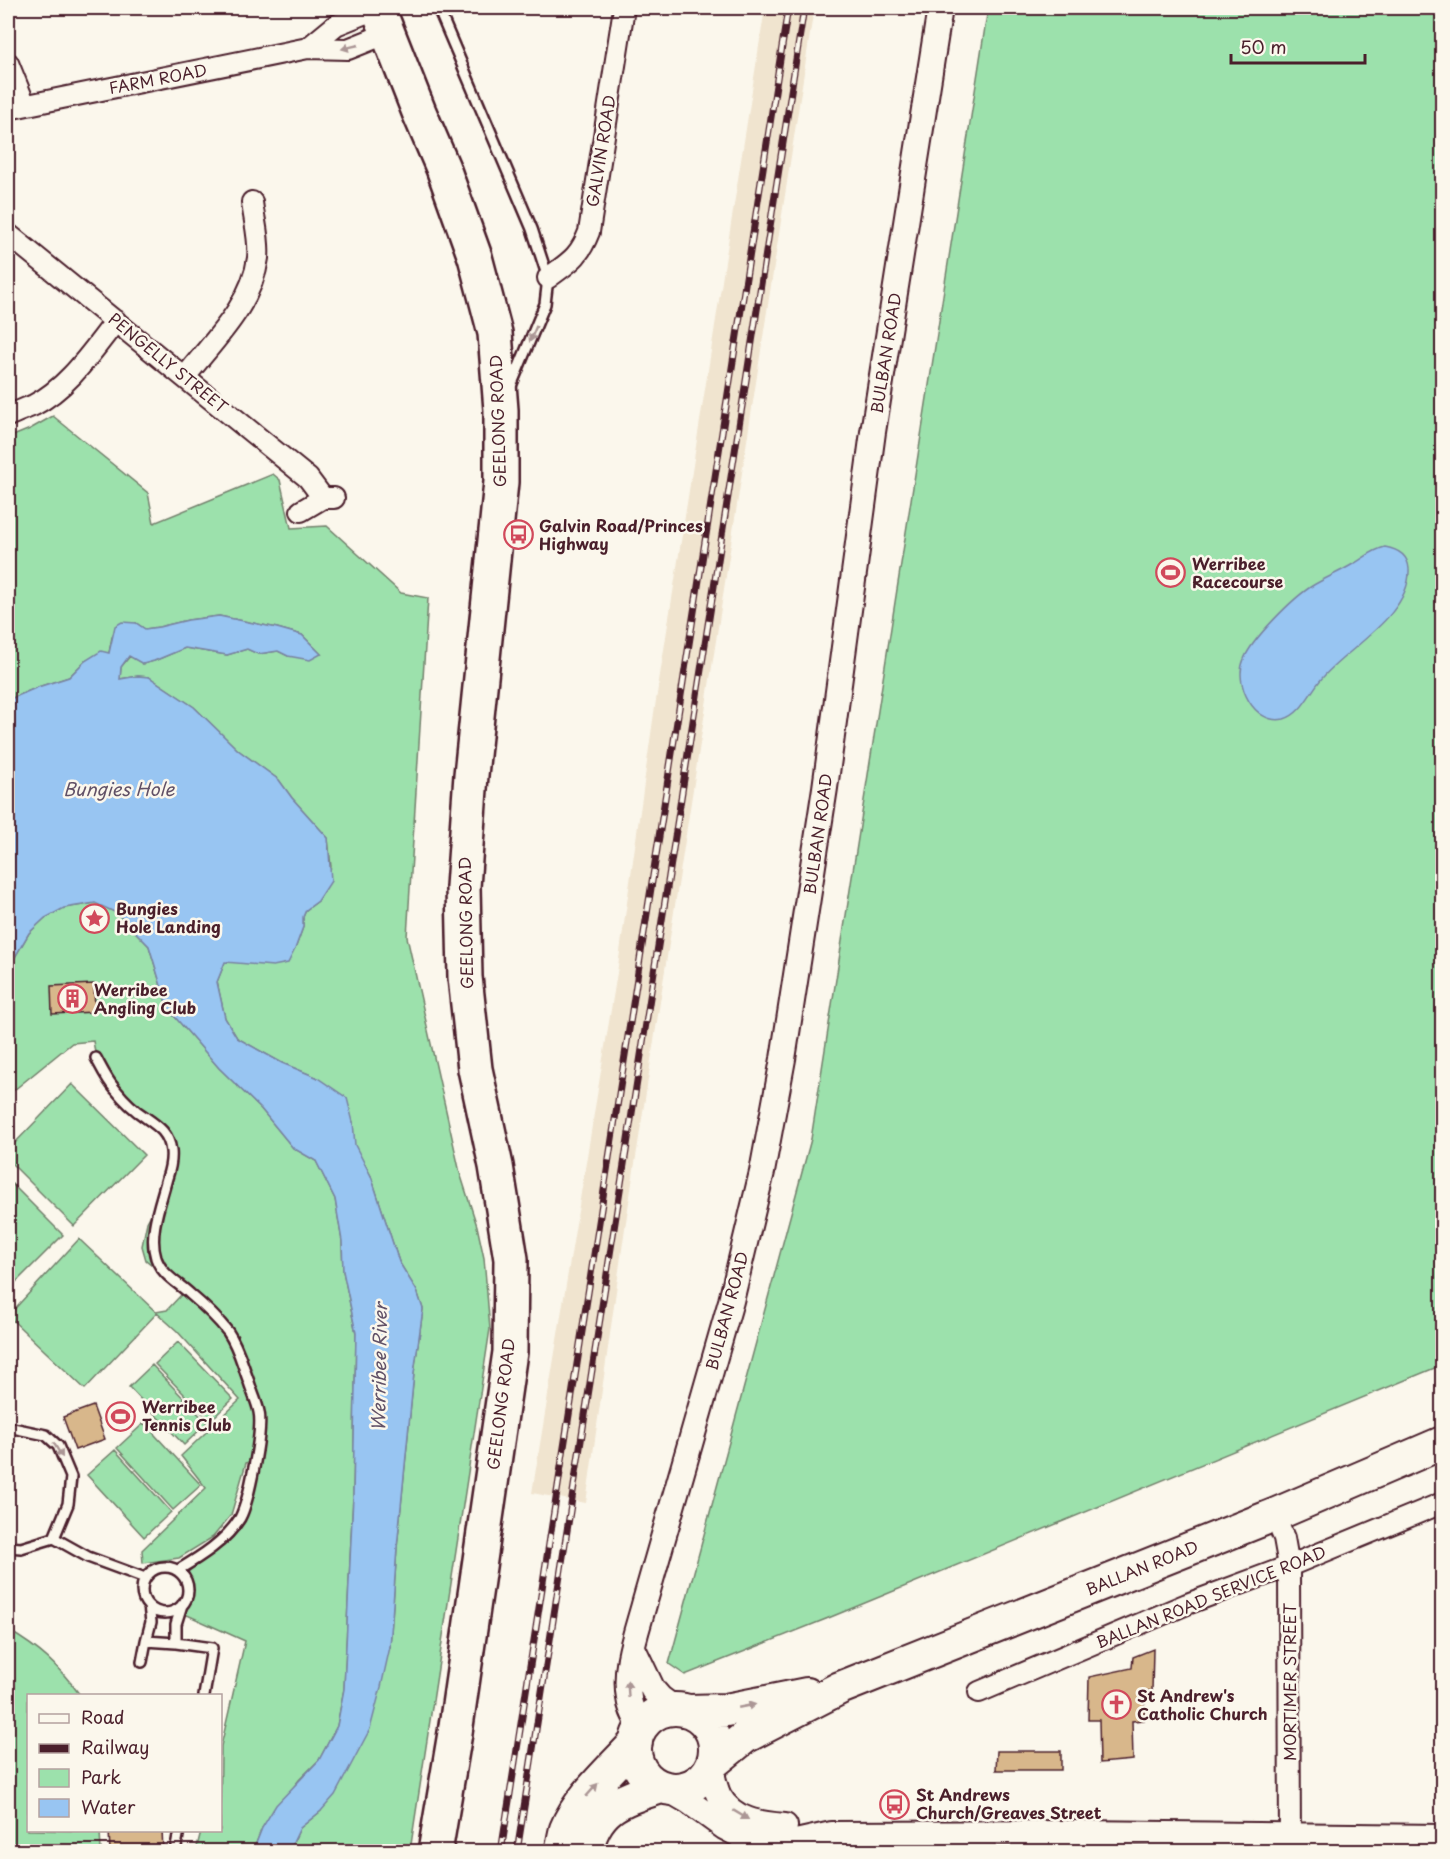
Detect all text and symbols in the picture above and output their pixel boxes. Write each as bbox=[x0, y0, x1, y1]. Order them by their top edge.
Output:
scale bar bbox=[1231, 27, 1364, 65]
text: 50 m bbox=[1240, 33, 1287, 60]
one-way arrow bbox=[340, 43, 359, 52]
street label: FARM ROAD bbox=[107, 57, 209, 99]
street label: GALVIN ROAD bbox=[579, 93, 621, 209]
street label: BULBAN ROAD bbox=[864, 291, 906, 415]
street label: PENGELLY STREET bbox=[104, 306, 234, 418]
one-way arrow bbox=[528, 325, 537, 343]
street label: GEELONG ROAD bbox=[483, 354, 511, 488]
place label: Galvin Road/Princes Highway bbox=[539, 513, 703, 555]
bus stop icon: Galvin Road/Princes Highway bbox=[502, 519, 534, 551]
place label: Werribee Racecourse bbox=[1192, 551, 1284, 593]
sports icon: Werribee Racecourse bbox=[1155, 557, 1187, 589]
street label: BULBAN ROAD bbox=[797, 772, 837, 896]
water label: Bungies Hole bbox=[63, 775, 176, 802]
street label: GEELONG ROAD bbox=[452, 857, 478, 989]
place label: Bungies Hole Landing bbox=[116, 896, 221, 938]
place icon: Bungies Hole Landing bbox=[79, 902, 111, 934]
place label: Werribee Angling Club bbox=[94, 977, 196, 1019]
building icon: Werribee Angling Club bbox=[57, 983, 89, 1015]
street label: BULBAN ROAD bbox=[699, 1249, 753, 1373]
water label: Werribee River bbox=[364, 1300, 393, 1431]
street label: GEELONG ROAD bbox=[480, 1337, 520, 1471]
place label: Werribee Tennis Club bbox=[142, 1394, 231, 1436]
sports icon: Werribee Tennis Club bbox=[105, 1400, 137, 1432]
one-way arrow bbox=[52, 1442, 63, 1458]
street label: BALLAN ROAD bbox=[1082, 1534, 1202, 1601]
street label: BALLAN ROAD SERVICE ROAD bbox=[1092, 1539, 1329, 1653]
street label: MORTIMER STREET bbox=[1277, 1603, 1301, 1761]
one-way arrow bbox=[623, 1679, 633, 1698]
place label: St Andrew's Catholic Church bbox=[1137, 1683, 1268, 1725]
church icon: St Andrew's Catholic Church bbox=[1100, 1689, 1132, 1721]
legend bbox=[27, 1694, 222, 1832]
one-way arrow bbox=[738, 1701, 757, 1710]
text: Road bbox=[81, 1703, 125, 1730]
text: Railway bbox=[81, 1733, 149, 1760]
text: Park bbox=[81, 1763, 121, 1790]
place label: St Andrews Church/Greaves Street bbox=[916, 1782, 1102, 1824]
one-way arrow bbox=[585, 1783, 598, 1798]
bus stop icon: St Andrews Church/Greaves Street bbox=[879, 1788, 911, 1820]
text: Water bbox=[81, 1793, 136, 1820]
one-way arrow bbox=[732, 1810, 749, 1821]

